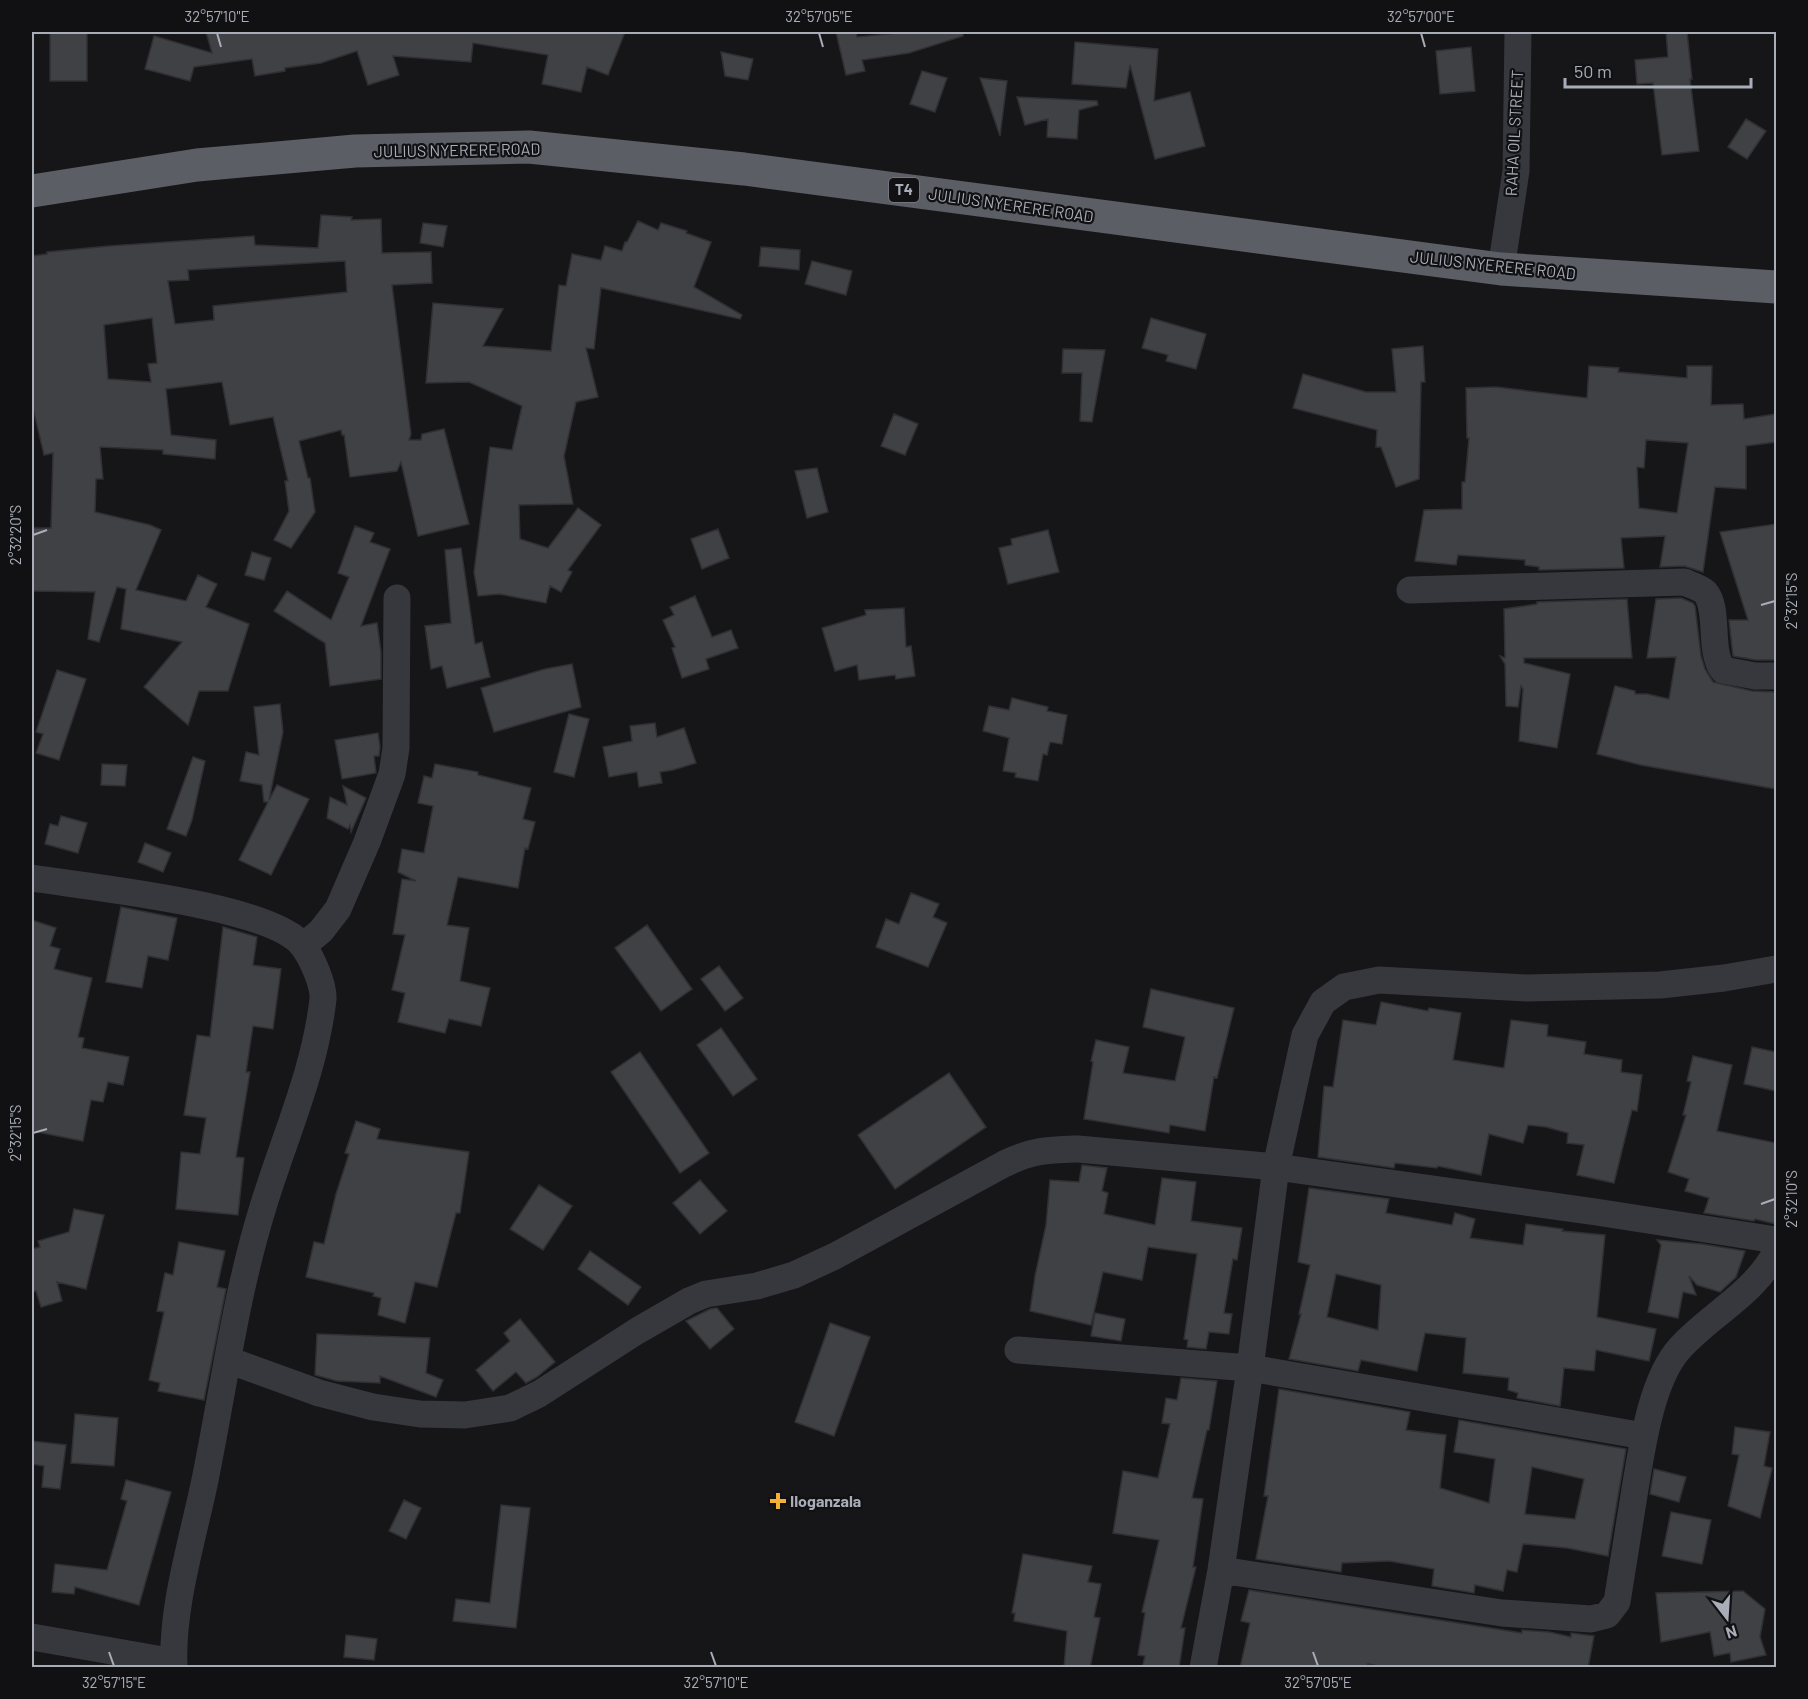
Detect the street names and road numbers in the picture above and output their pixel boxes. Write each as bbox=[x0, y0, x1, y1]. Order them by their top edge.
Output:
street label: RAHA OIL STREET bbox=[1501, 69, 1526, 197]
street label: JULIUS NYERERE ROAD bbox=[374, 139, 540, 160]
road number: T4 bbox=[889, 178, 919, 202]
street label: JULIUS NYERERE ROAD bbox=[927, 184, 1095, 226]
street label: JULIUS NYERERE ROAD bbox=[1409, 246, 1577, 283]

